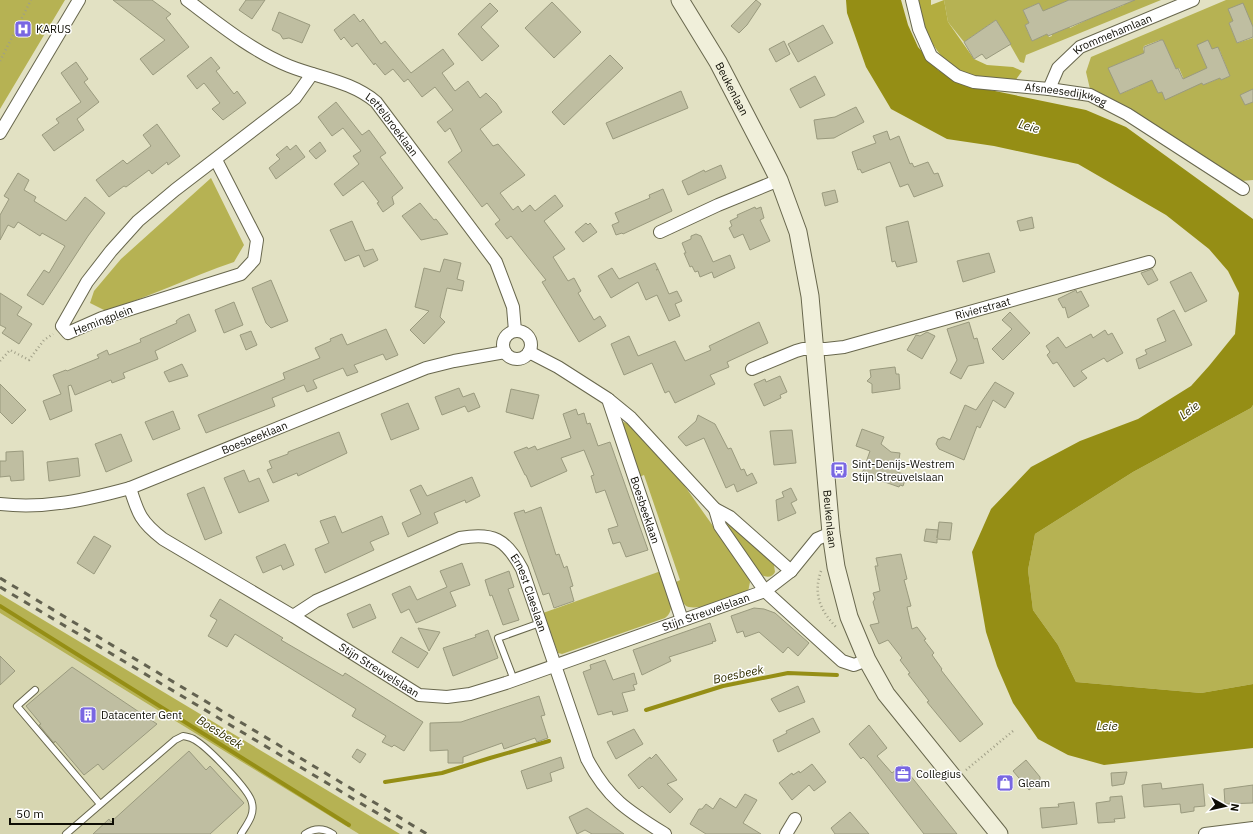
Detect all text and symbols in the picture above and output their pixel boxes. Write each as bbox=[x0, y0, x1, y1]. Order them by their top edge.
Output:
street label: Krommehamlaan bbox=[1070, 11, 1154, 57]
hospital icon: KARUS bbox=[13, 19, 33, 39]
place label: KARUS bbox=[36, 22, 71, 36]
street label: Beukenlaan bbox=[712, 60, 752, 118]
street label: Afsneesedijkweg bbox=[1024, 80, 1109, 109]
street label: Lettelbroeklaan bbox=[363, 89, 421, 159]
water label: Leie bbox=[1017, 116, 1041, 136]
street label: Rivierstraat bbox=[954, 294, 1012, 323]
street label: Hemingplein bbox=[71, 302, 135, 338]
water label: Leie bbox=[1176, 398, 1202, 422]
street label: Boesbeeklaan bbox=[219, 418, 289, 457]
place label: Sint-Denijs-Westrem Stijn Streuvelslaan bbox=[852, 457, 955, 484]
bus stop icon: Sint-Denijs-Westrem Stijn Streuvelslaan bbox=[829, 460, 849, 480]
street label: Boesbeeklaan bbox=[627, 474, 663, 545]
street label: Beukenlaan bbox=[820, 489, 840, 549]
street label: Ernest Claeslaan bbox=[508, 551, 550, 634]
street label: Stijn Streuvelslaan bbox=[660, 590, 751, 634]
street label: Stijn Streuvelslaan bbox=[336, 640, 422, 700]
water label: Boesbeek bbox=[711, 661, 765, 687]
building icon: Datacenter Gent bbox=[78, 705, 98, 725]
place label: Datacenter Gent bbox=[101, 708, 182, 722]
water label: Boesbeek bbox=[194, 712, 246, 752]
water label: Leie bbox=[1096, 718, 1118, 733]
office icon: Collegius bbox=[893, 764, 913, 784]
place label: Collegius bbox=[916, 767, 961, 781]
shop icon: Gleam bbox=[995, 773, 1015, 793]
place label: Gleam bbox=[1018, 776, 1050, 790]
north arrow bbox=[1205, 786, 1245, 826]
scale bar bbox=[10, 800, 113, 826]
text: N bbox=[1227, 802, 1242, 812]
text: 50 m bbox=[16, 806, 44, 821]

